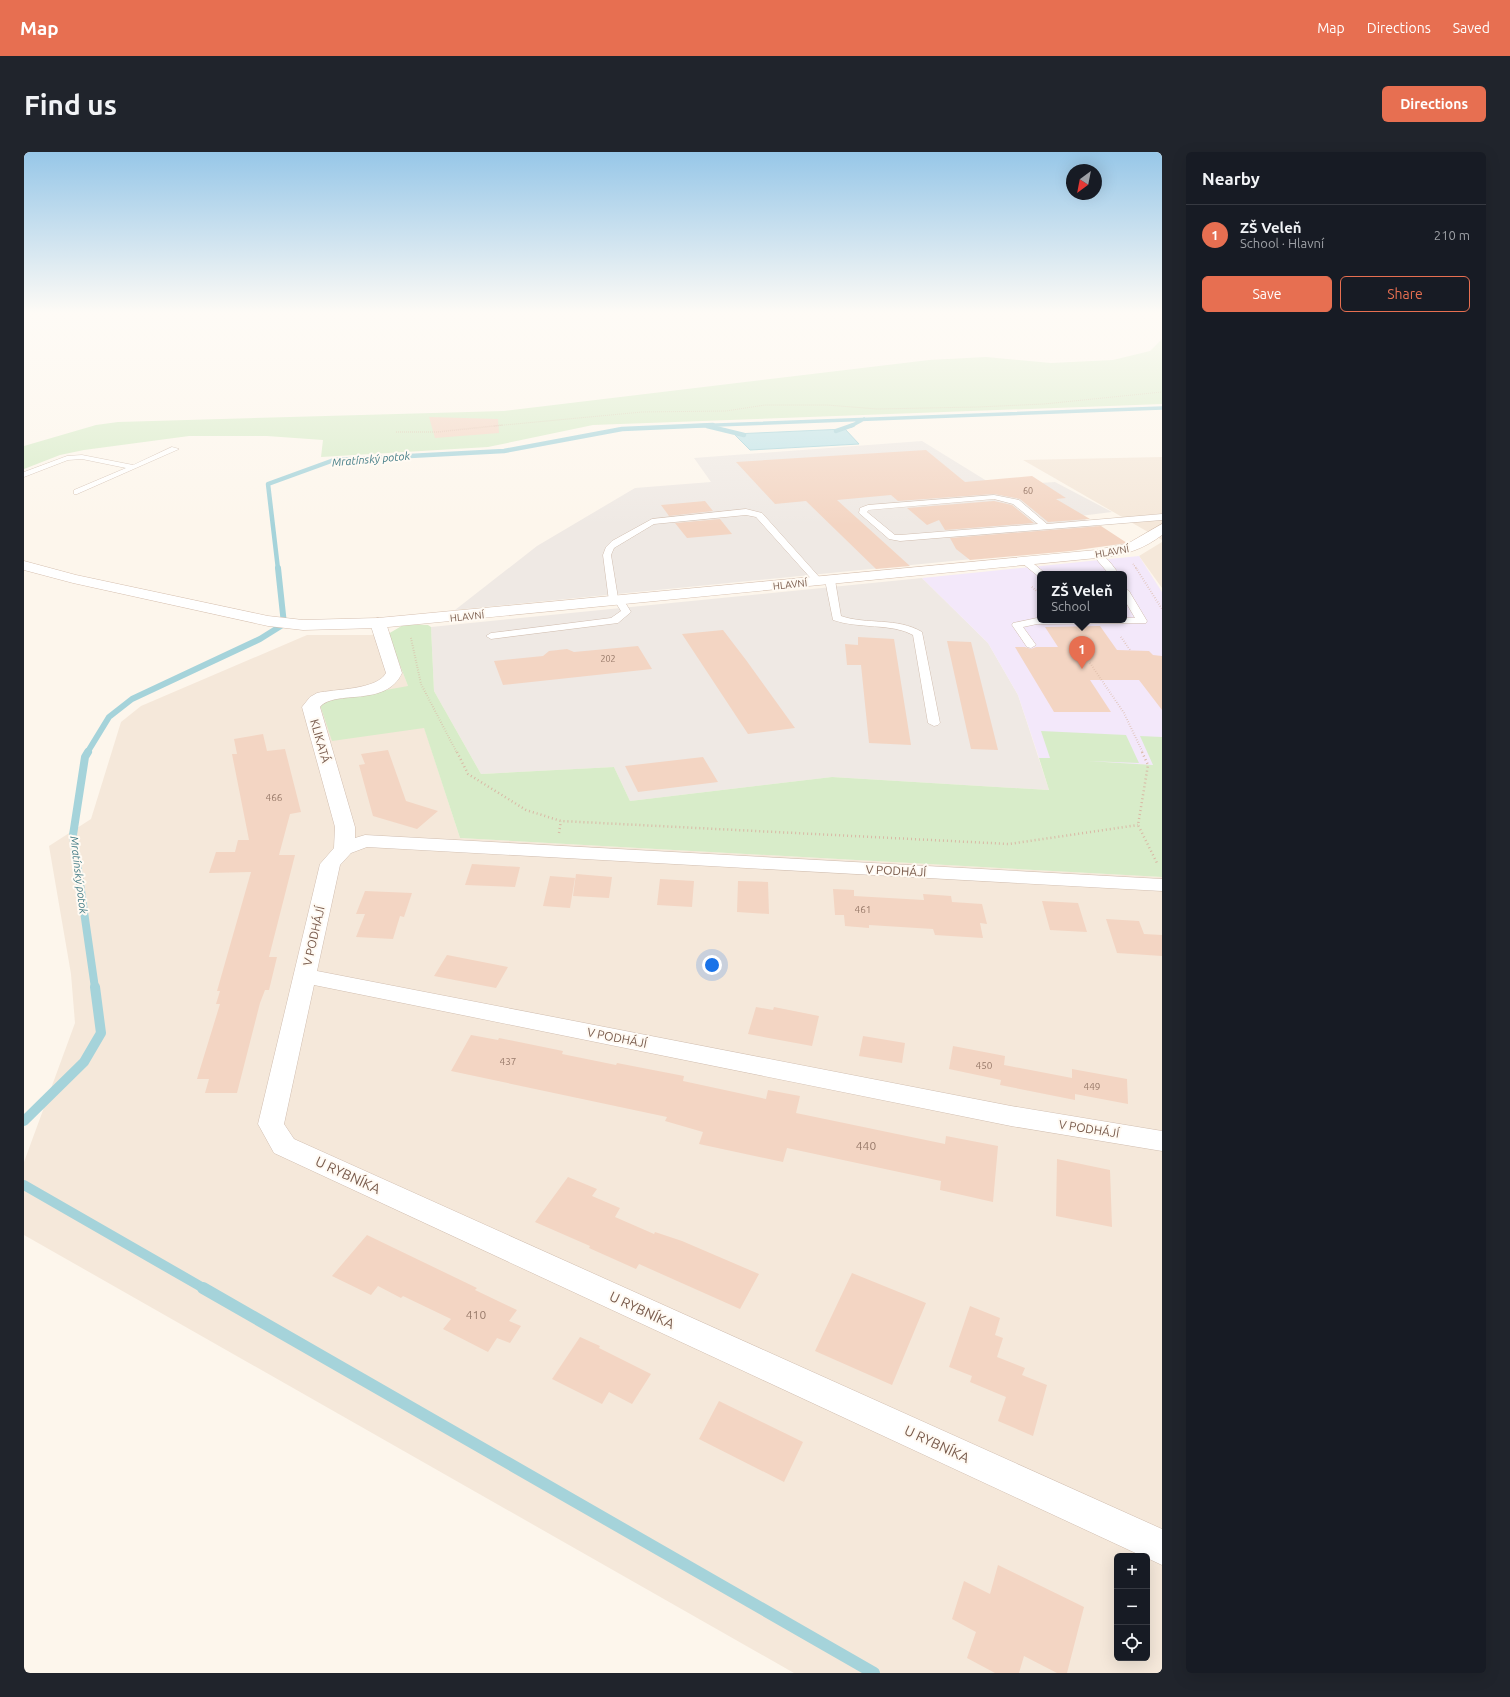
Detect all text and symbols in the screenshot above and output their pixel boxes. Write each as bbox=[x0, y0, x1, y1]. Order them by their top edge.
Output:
text: Map bbox=[20, 17, 59, 39]
text: Map bbox=[1317, 20, 1345, 36]
text: Directions bbox=[1367, 20, 1431, 36]
text: Saved bbox=[1453, 20, 1490, 36]
button: Directions bbox=[1382, 86, 1486, 122]
text: Find us bbox=[24, 89, 117, 120]
north arrow bbox=[1066, 164, 1102, 200]
text: Nearby bbox=[1202, 169, 1260, 188]
text: ZŠ Veleň bbox=[1240, 219, 1302, 236]
text: 1 bbox=[1211, 228, 1219, 242]
text: 210 m bbox=[1434, 228, 1470, 242]
text: School · Hlavní bbox=[1240, 236, 1324, 250]
button: Save bbox=[1202, 276, 1332, 312]
button: Share bbox=[1340, 276, 1470, 312]
water label: Mratínský potok bbox=[331, 450, 411, 468]
house number: 60 bbox=[1023, 486, 1033, 496]
street label: HLAVNÍ bbox=[1094, 542, 1130, 560]
popup bbox=[1037, 571, 1127, 623]
street label: HLAVNÍ bbox=[772, 576, 808, 592]
text: ZŠ Veleň bbox=[1051, 582, 1113, 599]
text: School bbox=[1051, 599, 1090, 613]
street label: HLAVNÍ bbox=[449, 608, 485, 624]
pin: 1 bbox=[1069, 636, 1095, 669]
house number: 202 bbox=[600, 654, 616, 664]
street label: KLIKATÁ bbox=[308, 717, 333, 765]
house number: 466 bbox=[266, 792, 283, 803]
water label: Mratínský potok bbox=[68, 835, 90, 915]
street label: V PODHÁJÍ bbox=[865, 862, 928, 879]
street label: V PODHÁJÍ bbox=[300, 904, 327, 967]
house number: 461 bbox=[855, 904, 871, 915]
your location bbox=[702, 955, 722, 975]
street label: V PODHÁJÍ bbox=[586, 1025, 649, 1050]
house number: 437 bbox=[500, 1056, 516, 1067]
house number: 450 bbox=[976, 1060, 993, 1071]
house number: 449 bbox=[1084, 1081, 1100, 1092]
street label: V PODHÁJÍ bbox=[1058, 1117, 1121, 1140]
house number: 440 bbox=[856, 1139, 876, 1152]
street label: U RYBNÍKA bbox=[313, 1152, 384, 1197]
street label: U RYBNÍKA bbox=[607, 1287, 678, 1332]
house number: 410 bbox=[466, 1308, 486, 1321]
street label: U RYBNÍKA bbox=[902, 1421, 973, 1466]
map controls bbox=[1114, 1553, 1150, 1661]
button: + bbox=[1114, 1553, 1150, 1589]
button: − bbox=[1114, 1589, 1150, 1625]
button: locate bbox=[1114, 1625, 1150, 1661]

